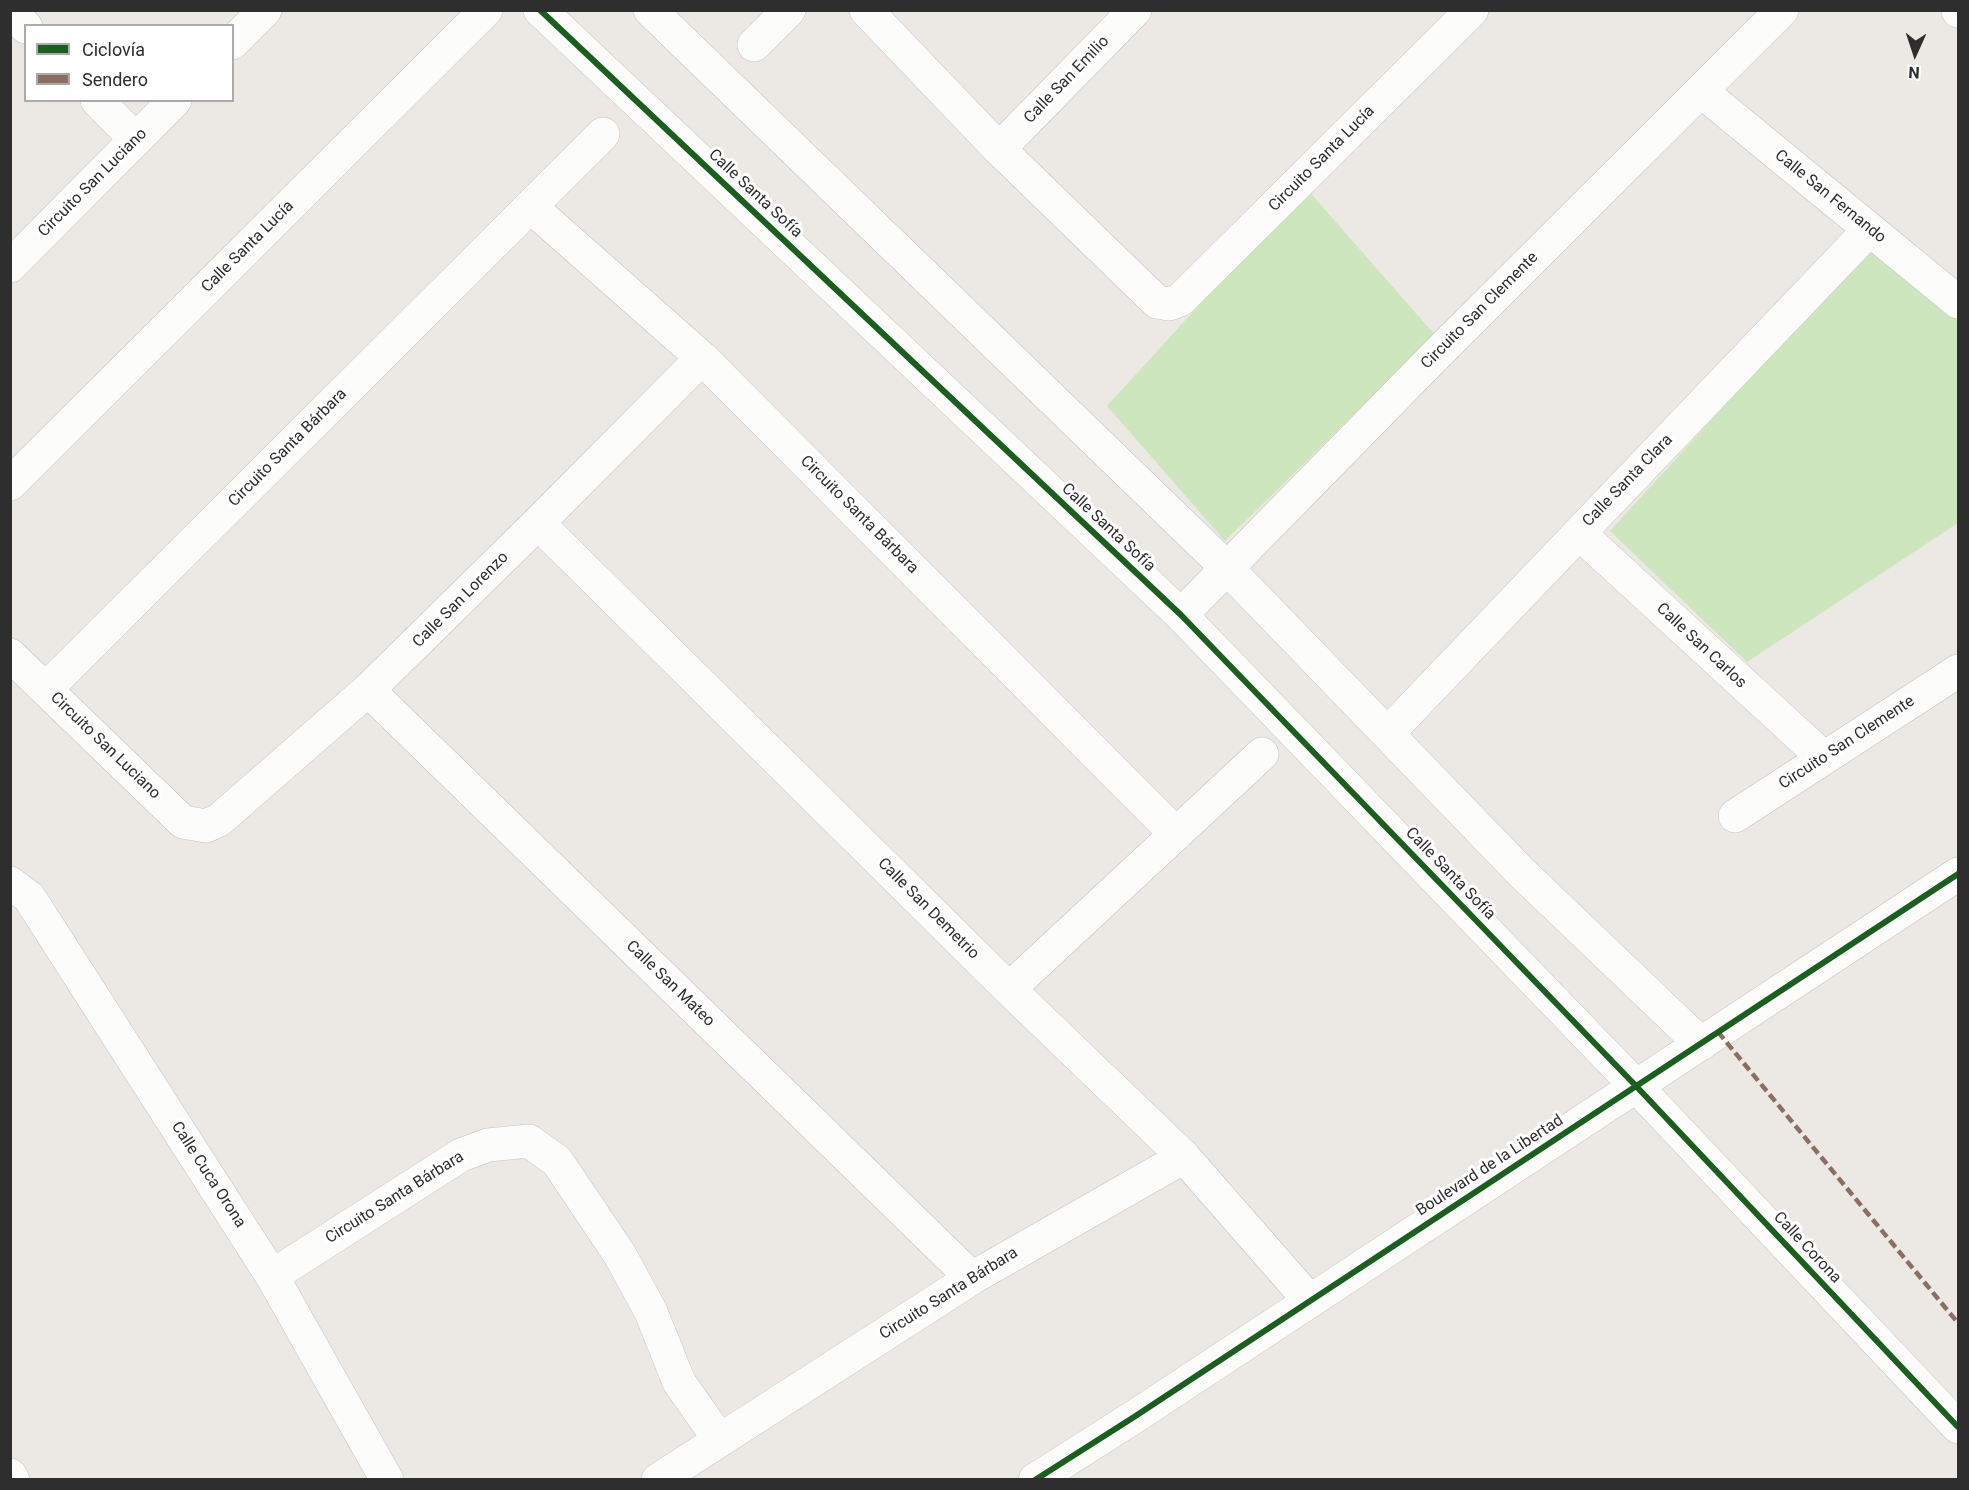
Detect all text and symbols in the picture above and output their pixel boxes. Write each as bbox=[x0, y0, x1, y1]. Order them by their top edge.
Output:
legend bbox=[24, 24, 234, 102]
north arrow bbox=[1885, 24, 1945, 84]
street label: Calle San Emilio bbox=[1020, 32, 1114, 128]
text: Ciclovía bbox=[82, 39, 145, 60]
text: N bbox=[1908, 63, 1920, 82]
text: Sendero bbox=[82, 69, 148, 90]
street label: Circuito Santa Lucía bbox=[1265, 102, 1379, 216]
street label: Circuito San Luciano bbox=[35, 125, 151, 241]
street label: Calle Santa Sofía bbox=[704, 146, 806, 242]
street label: Calle San Fernando bbox=[1771, 146, 1889, 248]
street label: Calle Santa Lucía bbox=[198, 197, 298, 297]
street label: Circuito San Clemente bbox=[1417, 248, 1543, 374]
street label: Circuito Santa Bárbara bbox=[225, 385, 351, 511]
street label: Calle Santa Clara bbox=[1579, 431, 1677, 531]
street label: Circuito Santa Bárbara bbox=[796, 452, 922, 578]
street label: Calle Santa Sofía bbox=[1057, 480, 1159, 576]
street label: Calle San Lorenzo bbox=[409, 548, 513, 652]
street label: Calle San Carlos bbox=[1652, 599, 1750, 693]
street label: Circuito San Luciano bbox=[46, 688, 164, 804]
street label: Circuito San Clemente bbox=[1776, 692, 1918, 794]
street label: Calle Santa Sofía bbox=[1401, 824, 1499, 924]
street label: Calle San Demetrio bbox=[873, 854, 983, 964]
street label: Calle San Mateo bbox=[622, 937, 718, 1031]
street label: Boulevard de la Libertad bbox=[1413, 1111, 1567, 1221]
street label: Calle Cuca Orona bbox=[167, 1118, 249, 1232]
street label: Circuito Santa Bárbara bbox=[322, 1148, 468, 1248]
street label: Calle Corona bbox=[1769, 1208, 1845, 1288]
street label: Circuito Santa Bárbara bbox=[876, 1244, 1022, 1344]

